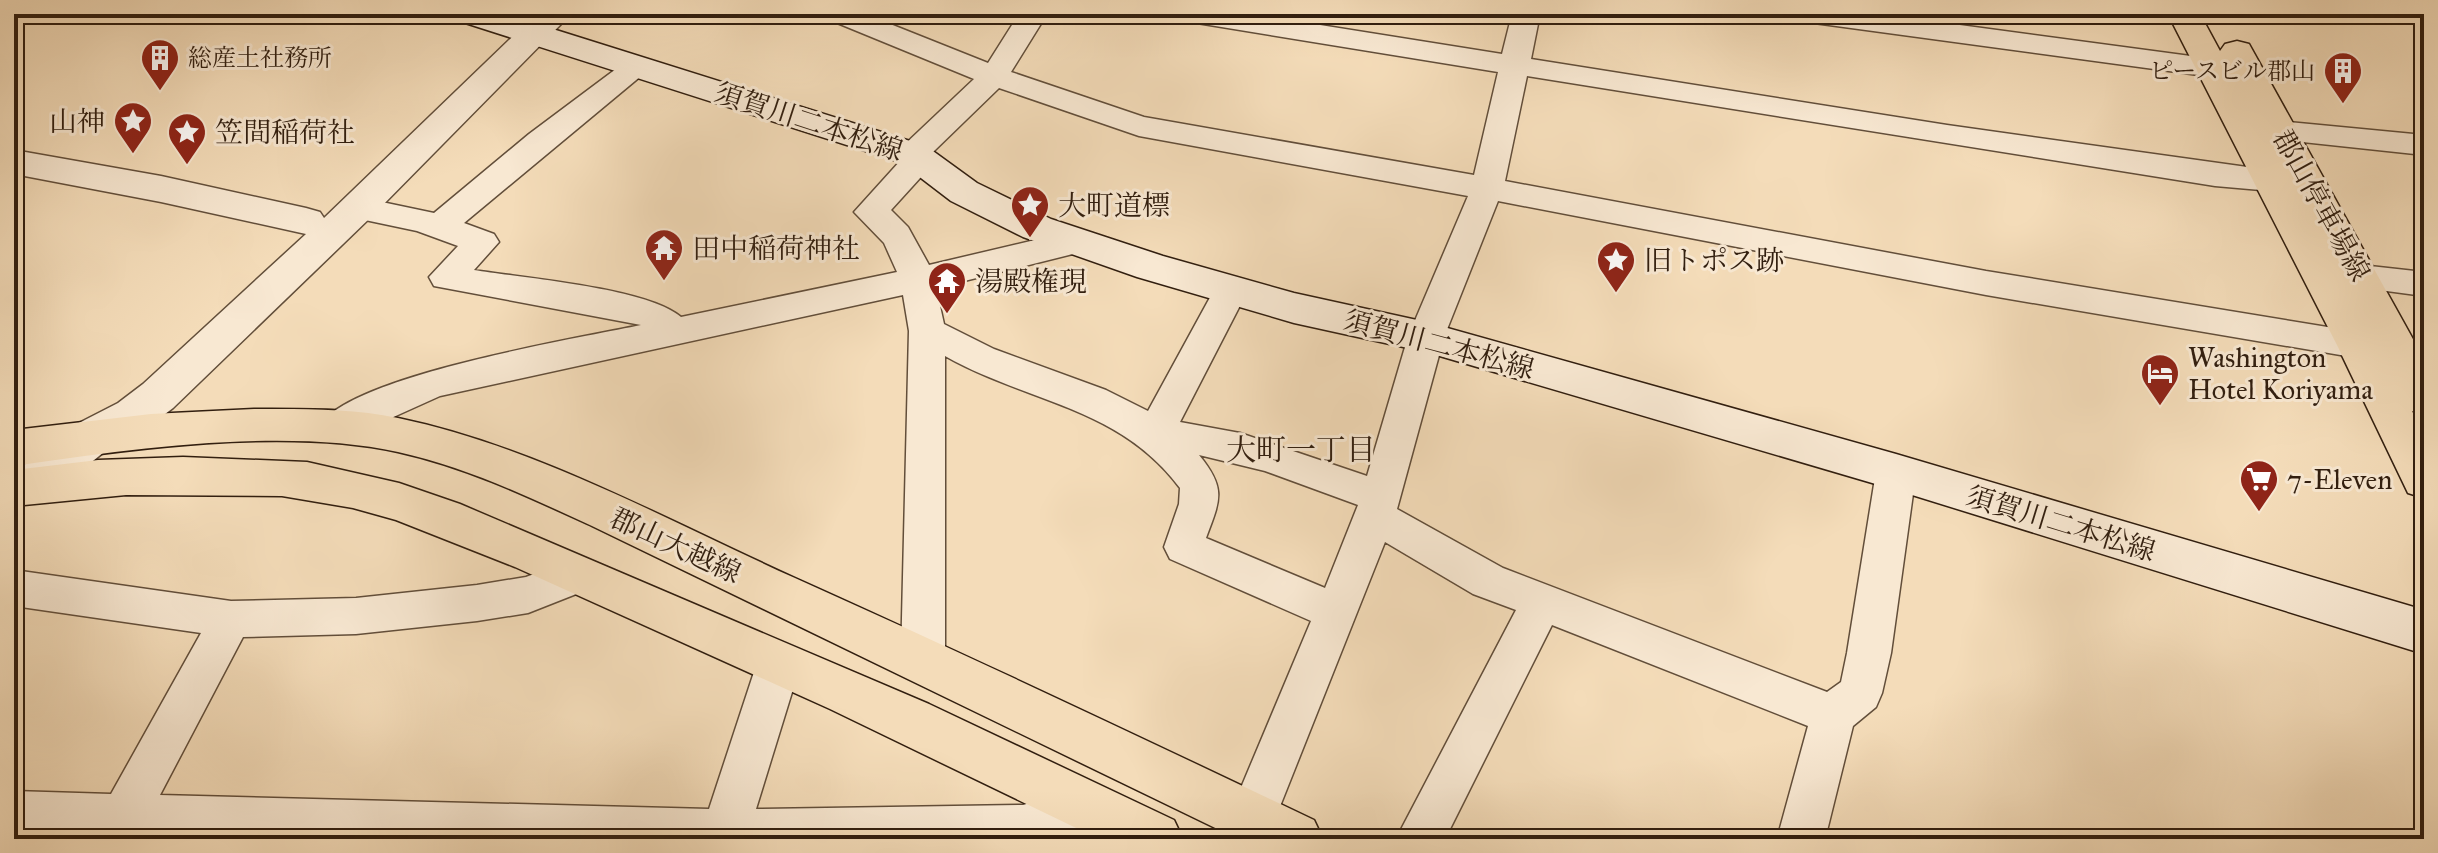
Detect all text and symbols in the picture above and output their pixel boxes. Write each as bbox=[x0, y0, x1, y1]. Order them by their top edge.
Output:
building icon: 総産土社務所 bbox=[139, 37, 181, 92]
place label: 総産土社務所 bbox=[188, 43, 332, 73]
building icon: ピースビル郡山 bbox=[2322, 50, 2364, 105]
place label: ピースビル郡山 bbox=[2149, 56, 2315, 86]
street label: 須賀川二本松線 bbox=[710, 75, 907, 168]
place icon: 山神 bbox=[112, 100, 154, 155]
place label: 山神 bbox=[49, 104, 105, 139]
place icon: 笠間稲荷社 bbox=[166, 111, 208, 166]
place label: 笠間稲荷社 bbox=[215, 115, 355, 150]
street label: 郡山停車場線 bbox=[2266, 123, 2378, 287]
place icon: 大町道標 bbox=[1009, 184, 1051, 239]
place label: 大町道標 bbox=[1058, 188, 1170, 223]
temple icon: 田中稲荷神社 bbox=[643, 227, 685, 282]
place label: 田中稲荷神社 bbox=[692, 231, 860, 266]
place icon: 旧トポス跡 bbox=[1595, 239, 1637, 294]
place label: 旧トポス跡 bbox=[1644, 243, 1784, 278]
temple icon: 湯殿権現 bbox=[926, 260, 968, 315]
place label: 湯殿権現 bbox=[975, 264, 1087, 299]
street label: 須賀川二本松線 bbox=[1340, 302, 1538, 387]
place label: Washington Hotel Koriyama bbox=[2188, 340, 2373, 407]
hotel icon: Washington Hotel Koriyama bbox=[2139, 352, 2181, 407]
district label: 大町一丁目 bbox=[1226, 432, 1376, 468]
supermarket icon: 7-Eleven bbox=[2238, 458, 2280, 513]
place label: 7-Eleven bbox=[2287, 462, 2392, 497]
street label: 須賀川二本松線 bbox=[1962, 478, 2160, 569]
street label: 郡山大越線 bbox=[605, 500, 747, 591]

